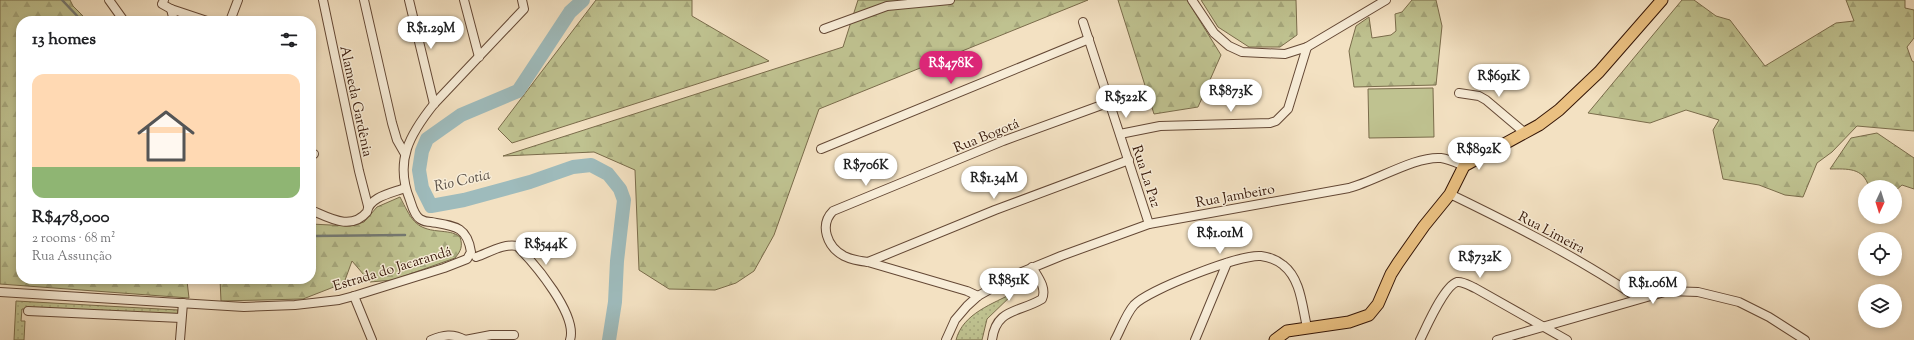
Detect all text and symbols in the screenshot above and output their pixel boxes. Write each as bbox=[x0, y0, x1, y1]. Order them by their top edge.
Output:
pin: R$1.29M bbox=[394, 16, 468, 50]
text: R$1.29M bbox=[407, 20, 455, 38]
text: 13 homes bbox=[32, 28, 96, 52]
icon: filters bbox=[278, 29, 300, 51]
street label: Alameda Gardênia bbox=[334, 44, 377, 159]
pin: R$478K bbox=[918, 51, 984, 85]
text: R$478K bbox=[928, 55, 974, 73]
pin: R$691K bbox=[1466, 64, 1532, 98]
text: R$691K bbox=[1478, 68, 1520, 86]
pin: R$873K bbox=[1198, 79, 1264, 113]
text: R$873K bbox=[1209, 83, 1253, 101]
pin: R$522K bbox=[1093, 85, 1159, 119]
text: R$522K bbox=[1105, 89, 1147, 107]
icon: home bbox=[130, 100, 202, 172]
street label: Rua Bogotá bbox=[951, 114, 1023, 159]
pin: R$892K bbox=[1446, 137, 1512, 171]
text: R$892K bbox=[1457, 141, 1501, 159]
street label: Rua La Paz bbox=[1126, 143, 1165, 210]
pin: R$706K bbox=[833, 153, 899, 187]
text: R$706K bbox=[843, 157, 889, 175]
water label: Rio Cotia bbox=[432, 165, 493, 198]
pin: R$1.34M bbox=[957, 166, 1031, 200]
text: R$1.34M bbox=[970, 170, 1018, 188]
street label: Rua Jambeiro bbox=[1194, 180, 1277, 214]
north arrow bbox=[1858, 180, 1902, 224]
map controls bbox=[1858, 180, 1902, 328]
text: R$478,000 bbox=[32, 206, 109, 230]
street label: Rua Limeira bbox=[1514, 208, 1589, 260]
pin: R$1.01M bbox=[1183, 221, 1257, 255]
text: R$1.01M bbox=[1197, 225, 1243, 243]
text: 2 rooms · 68 m² bbox=[32, 230, 116, 248]
pin: R$544K bbox=[513, 232, 579, 266]
button: locate bbox=[1858, 232, 1902, 276]
text: R$544K bbox=[524, 236, 568, 254]
street label: Estrada do Jacarandá bbox=[331, 242, 455, 297]
pin: R$732K bbox=[1447, 245, 1513, 279]
text: Rua Assunção bbox=[32, 248, 112, 266]
text: R$732K bbox=[1458, 249, 1502, 267]
pin: R$851K bbox=[976, 268, 1042, 302]
pin: R$1.06M bbox=[1616, 271, 1690, 305]
text: R$851K bbox=[988, 272, 1030, 290]
text: R$1.06M bbox=[1629, 275, 1677, 293]
button: layers bbox=[1858, 284, 1902, 328]

